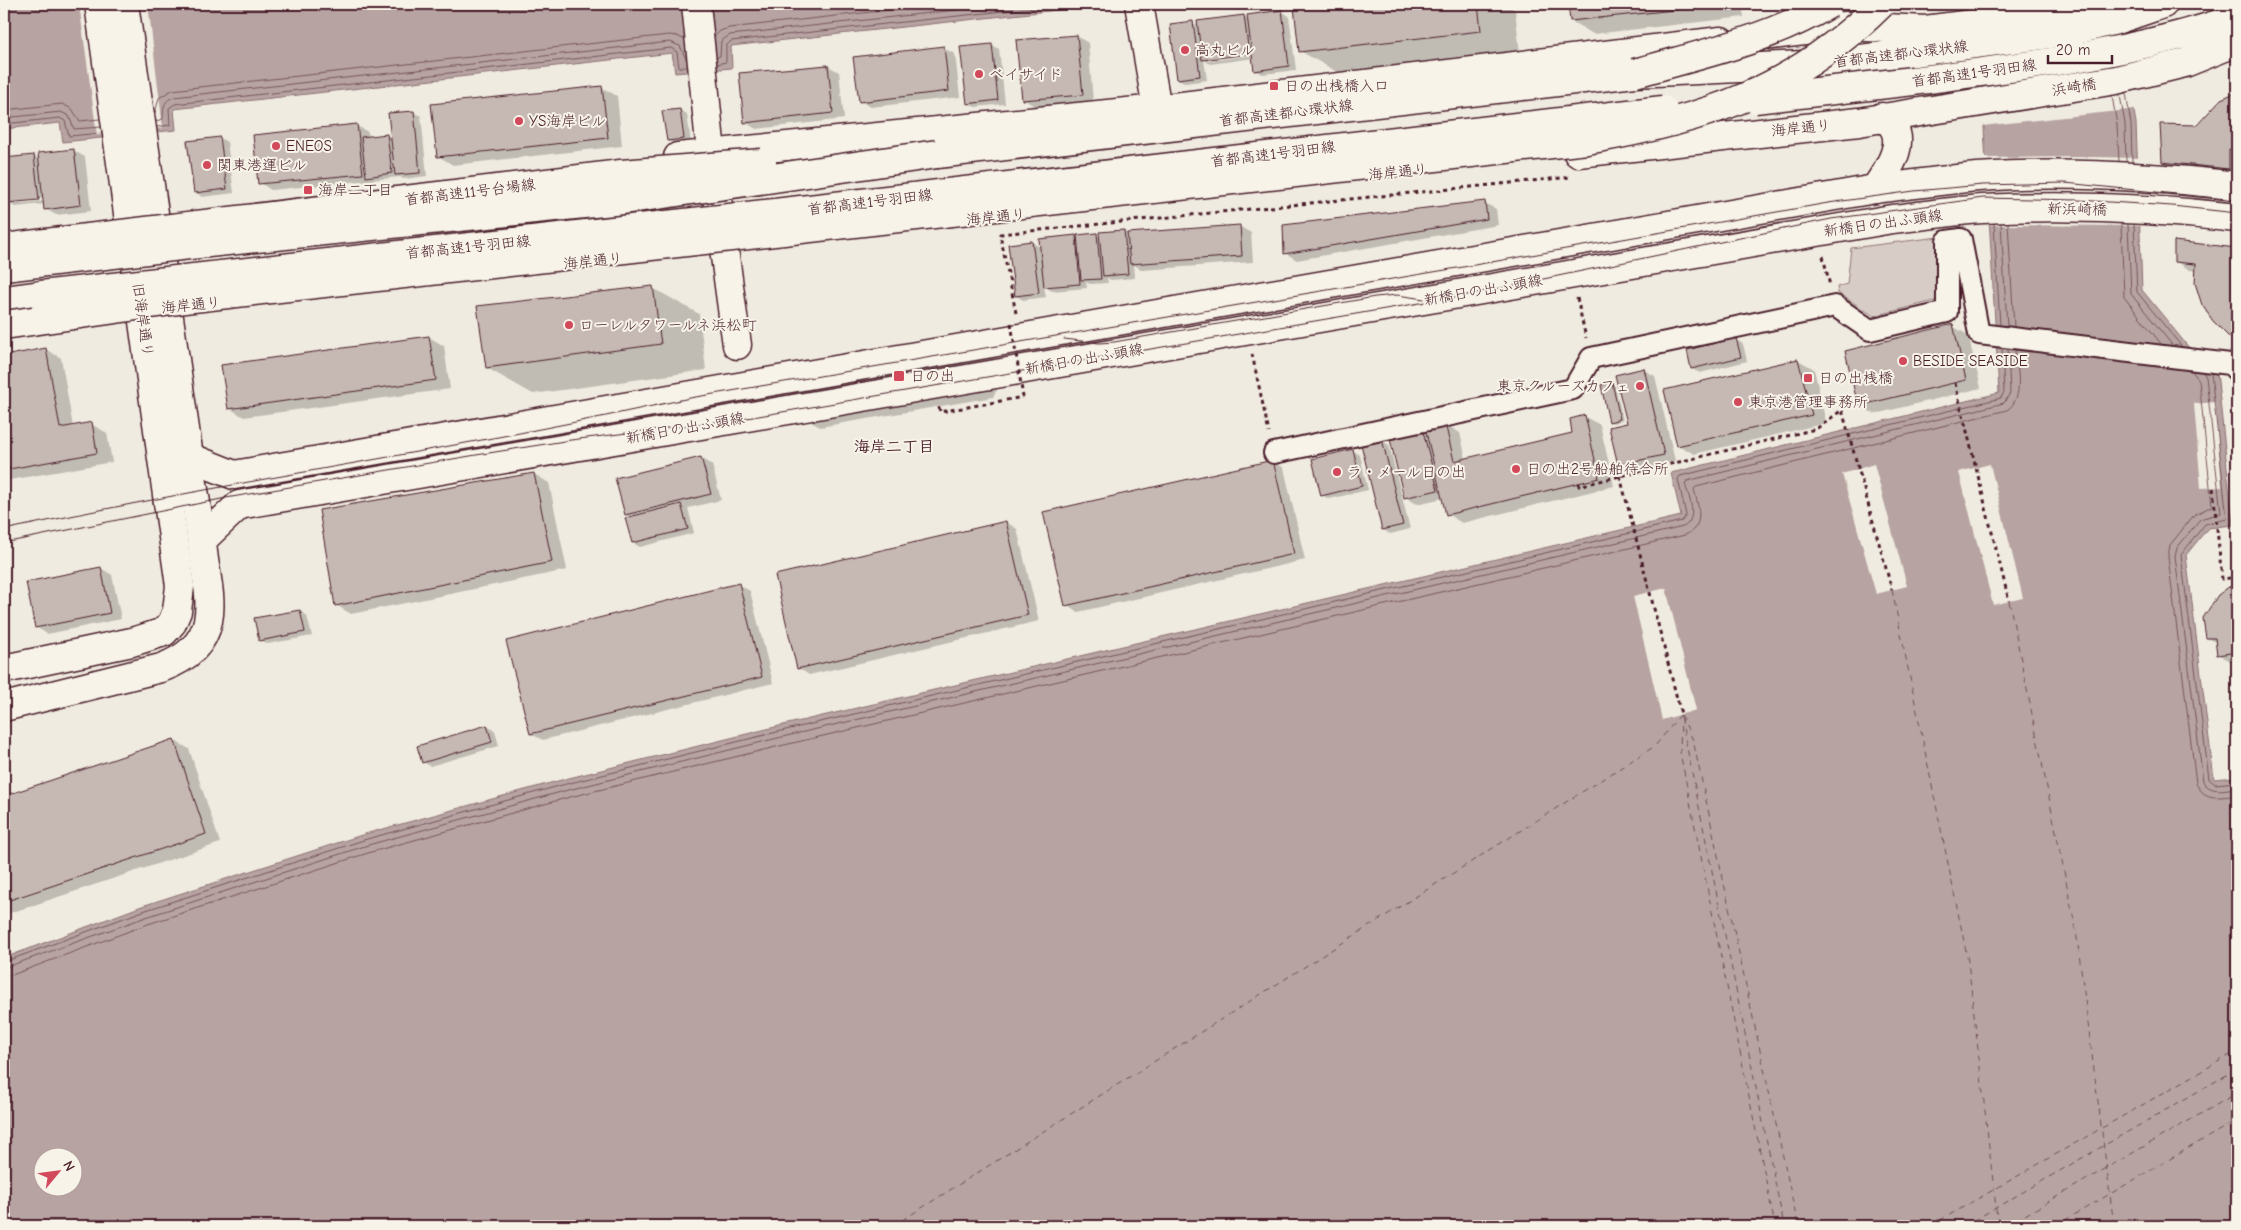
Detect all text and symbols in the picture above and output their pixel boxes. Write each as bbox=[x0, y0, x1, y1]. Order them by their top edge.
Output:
scale bar bbox=[2048, 32, 2112, 64]
street label: 首都高速都心環状線 bbox=[1833, 37, 1969, 71]
place label: 高丸ビル bbox=[1195, 41, 1255, 59]
text: 20 m bbox=[2056, 41, 2090, 59]
marker: 高丸ビル bbox=[1179, 44, 1191, 56]
street label: 首都高速1号羽田線 bbox=[1910, 55, 2038, 91]
place label: ベイサイド bbox=[989, 65, 1063, 83]
marker: ベイサイド bbox=[973, 68, 985, 80]
street label: 浜崎橋 bbox=[2050, 75, 2098, 99]
place label: 日の出桟橋入口 bbox=[1284, 77, 1389, 95]
marker: 日の出桟橋入口 bbox=[1268, 80, 1280, 92]
street label: 首都高速都心環状線 bbox=[1218, 96, 1354, 130]
place label: YS海岸ビル bbox=[529, 112, 606, 130]
marker: YS海岸ビル bbox=[513, 115, 525, 127]
street label: 海岸通り bbox=[1770, 116, 1832, 140]
place label: ENEOS bbox=[286, 137, 332, 155]
street label: 首都高速1号羽田線 bbox=[1209, 137, 1337, 171]
marker: ENEOS bbox=[270, 140, 282, 152]
place label: 関東港運ビル bbox=[217, 156, 307, 174]
marker: 関東港運ビル bbox=[201, 159, 213, 171]
street label: 海岸通り bbox=[1367, 160, 1429, 184]
street label: 首都高速11号台場線 bbox=[403, 175, 537, 209]
place label: 海岸二丁目 bbox=[318, 181, 393, 199]
marker: 海岸二丁目 bbox=[302, 184, 314, 196]
street label: 首都高速1号羽田線 bbox=[806, 185, 934, 219]
street label: 新浜崎橋 bbox=[2047, 199, 2107, 219]
street label: 海岸通り bbox=[965, 205, 1027, 229]
street label: 新橋日の出ふ頭線 bbox=[1822, 206, 1944, 240]
street label: 首都高速1号羽田線 bbox=[404, 231, 532, 263]
street label: 海岸通り bbox=[562, 249, 624, 273]
street label: 新橋日の出ふ頭線 bbox=[1422, 271, 1544, 309]
street label: 旧海岸通り bbox=[129, 282, 157, 358]
street label: 海岸通り bbox=[160, 293, 222, 317]
place label: ローレルタワールネ浜松町 bbox=[579, 316, 758, 334]
marker: ローレルタワールネ浜松町 bbox=[563, 319, 575, 331]
street label: 新橋日の出ふ頭線 bbox=[1023, 340, 1145, 378]
place label: BESIDE SEASIDE bbox=[1913, 352, 2028, 370]
marker: BESIDE SEASIDE bbox=[1897, 355, 1909, 367]
place label: 日の出 bbox=[910, 367, 955, 385]
marker: 日の出 bbox=[892, 369, 906, 383]
place label: 日の出桟橋 bbox=[1818, 369, 1893, 387]
marker: 日の出桟橋 bbox=[1802, 372, 1814, 384]
place label: 東京クルーズカフェ bbox=[1496, 377, 1630, 395]
marker: 東京クルーズカフェ bbox=[1634, 380, 1646, 392]
place label: 東京港管理事務所 bbox=[1748, 393, 1868, 411]
marker: 東京港管理事務所 bbox=[1732, 396, 1744, 408]
street label: 新橋日の出ふ頭線 bbox=[624, 409, 746, 447]
district label: 海岸二丁目 bbox=[854, 438, 934, 456]
place label: 日の出2号船舶待合所 bbox=[1526, 460, 1669, 478]
place label: ラ・メール日の出 bbox=[1347, 463, 1466, 481]
marker: 日の出2号船舶待合所 bbox=[1510, 463, 1522, 475]
marker: ラ・メール日の出 bbox=[1331, 466, 1343, 478]
north arrow bbox=[32, 1148, 82, 1198]
text: N bbox=[59, 1158, 79, 1174]

